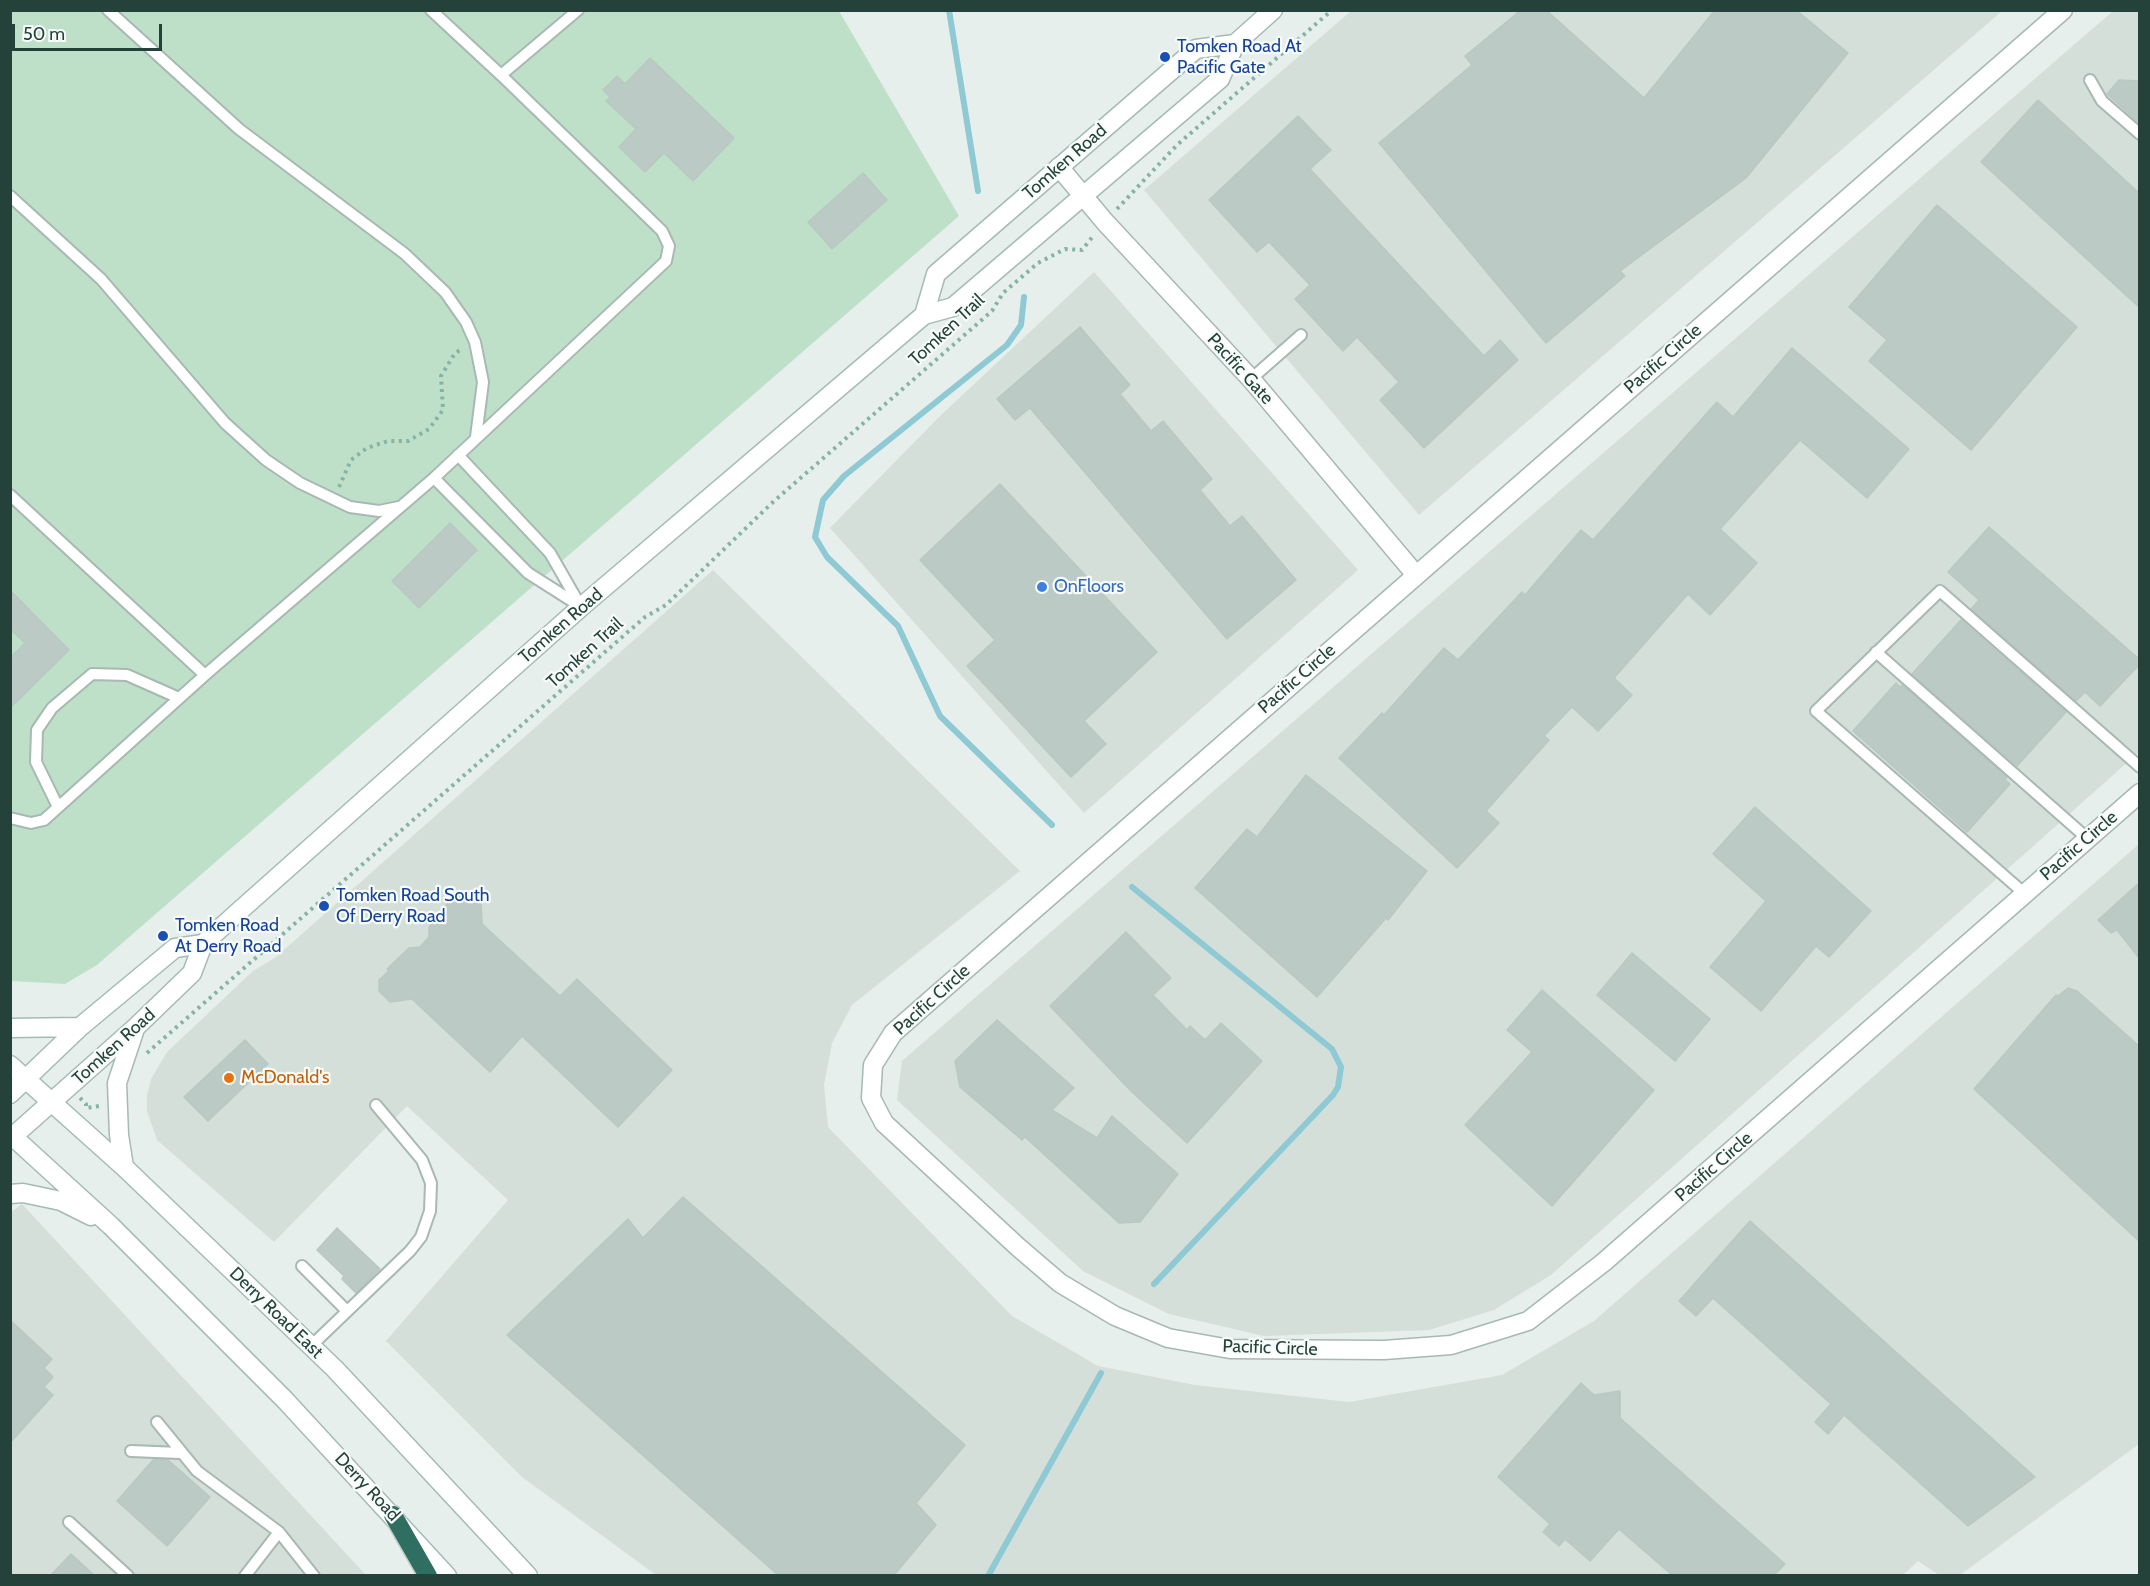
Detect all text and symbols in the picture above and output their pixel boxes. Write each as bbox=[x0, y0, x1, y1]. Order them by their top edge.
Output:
scale bar bbox=[15, 12, 165, 50]
text: 50 m bbox=[23, 23, 65, 45]
place label: Tomken Road At Pacific Gate bbox=[1177, 36, 1302, 78]
marker: Tomken Road At Pacific Gate bbox=[1158, 50, 1172, 64]
street label: Tomken Road bbox=[1019, 120, 1111, 204]
street label: Tomken Trail bbox=[905, 290, 989, 370]
street label: Pacific Circle bbox=[1620, 320, 1706, 398]
street label: Pacific Gate bbox=[1202, 329, 1278, 409]
place label: OnFloors bbox=[1054, 576, 1124, 598]
marker: OnFloors bbox=[1035, 580, 1049, 594]
street label: Tomken Road bbox=[515, 584, 607, 668]
street label: Tomken Trail bbox=[542, 613, 628, 693]
street label: Pacific Circle bbox=[1254, 640, 1340, 718]
street label: Pacific Circle bbox=[2036, 807, 2122, 885]
place label: Tomken Road South Of Derry Road bbox=[336, 885, 490, 928]
marker: Tomken Road South Of Derry Road bbox=[317, 899, 331, 913]
place label: Tomken Road At Derry Road bbox=[175, 915, 281, 958]
marker: Tomken Road At Derry Road bbox=[156, 929, 170, 943]
street label: Pacific Circle bbox=[889, 960, 975, 1040]
street label: Tomken Road bbox=[68, 1004, 160, 1090]
place label: McDonald's bbox=[241, 1067, 329, 1089]
marker: McDonald's bbox=[222, 1071, 236, 1085]
street label: Pacific Circle bbox=[1671, 1128, 1757, 1206]
street label: Derry Road East bbox=[225, 1263, 327, 1363]
street label: Pacific Circle bbox=[1222, 1336, 1318, 1360]
street label: Derry Road bbox=[330, 1448, 404, 1526]

